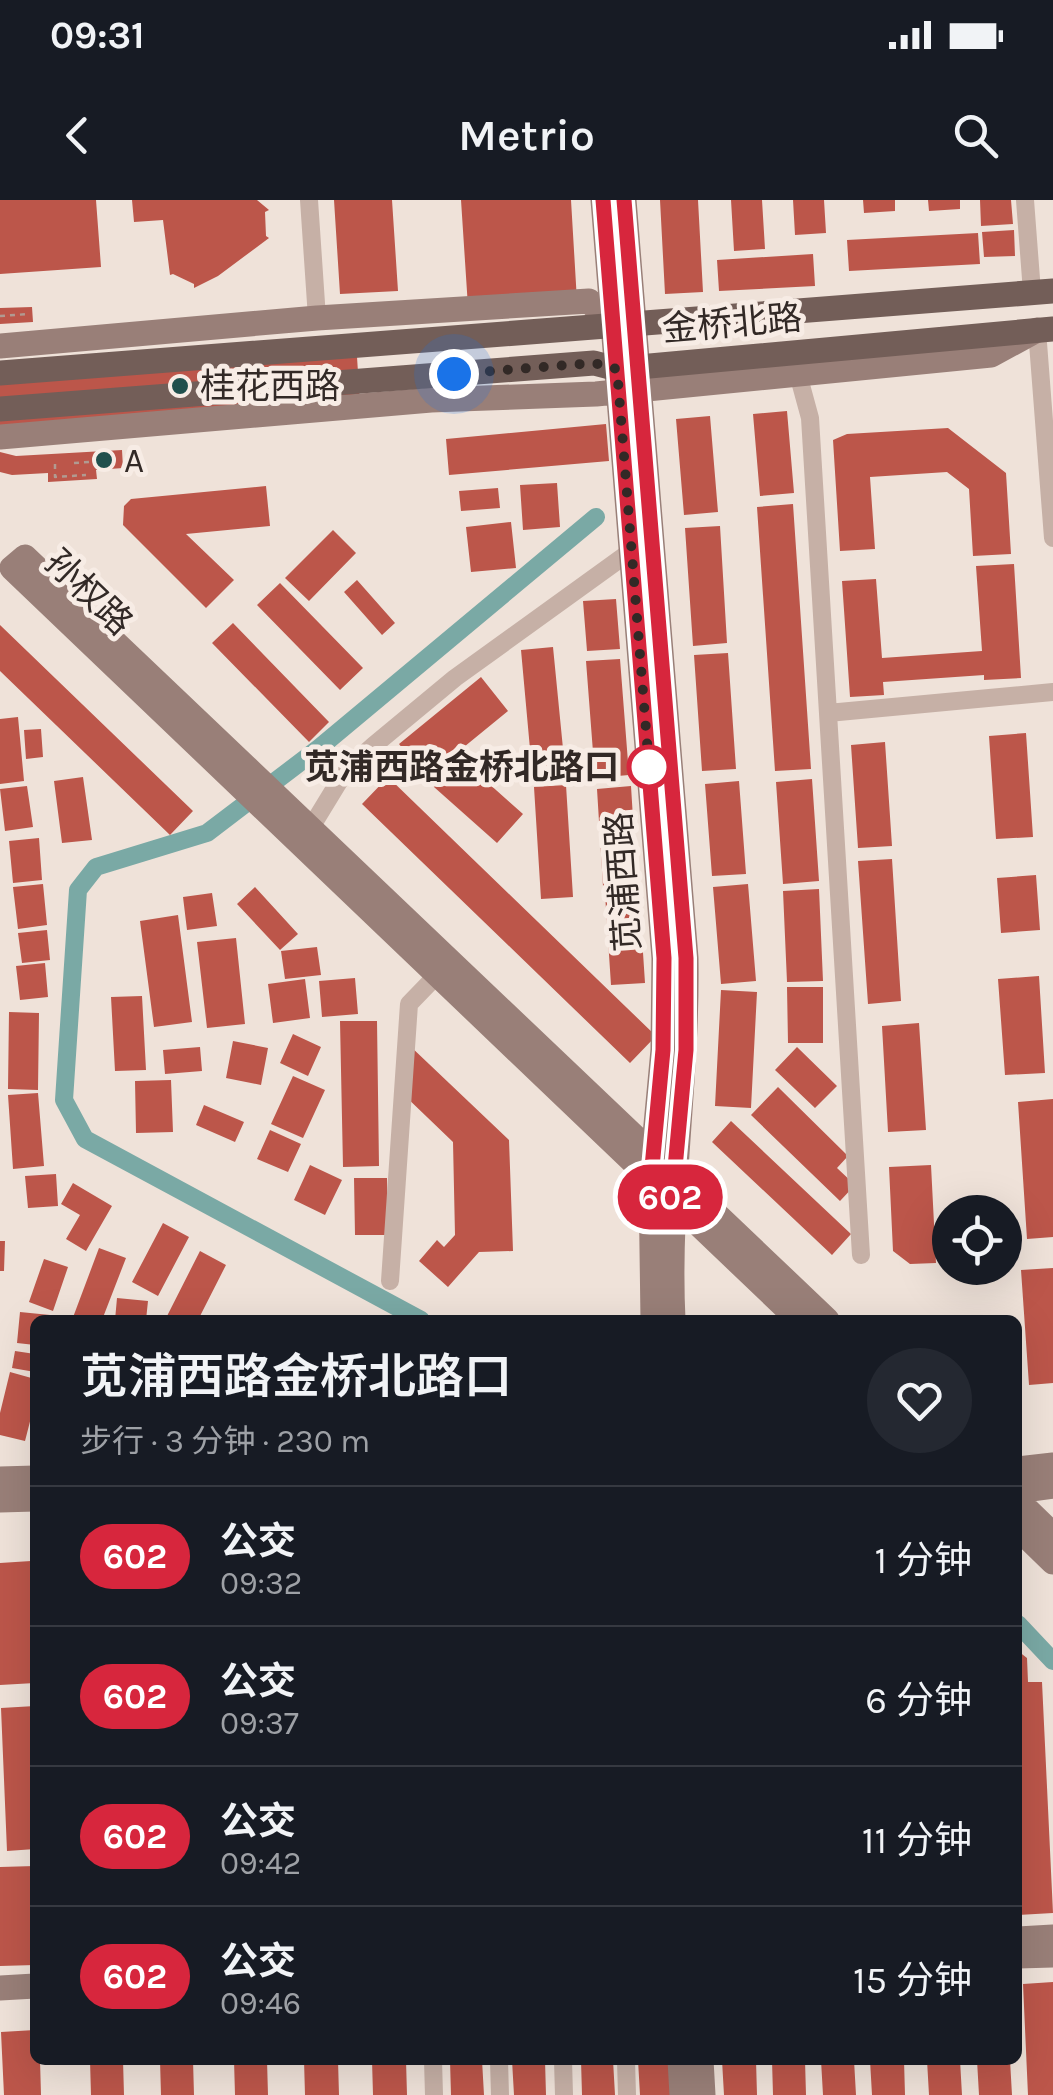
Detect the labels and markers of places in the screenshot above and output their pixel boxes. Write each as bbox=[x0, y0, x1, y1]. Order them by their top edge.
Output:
place label: 桂花西路 bbox=[200, 366, 340, 407]
marker: 桂花西路 bbox=[169, 375, 191, 397]
place label: A bbox=[124, 440, 144, 481]
marker: A bbox=[93, 449, 115, 471]
marker: 苋浦西路金桥北路口 bbox=[628, 746, 670, 788]
place label: 苋浦西路金桥北路口 bbox=[304, 747, 619, 788]

